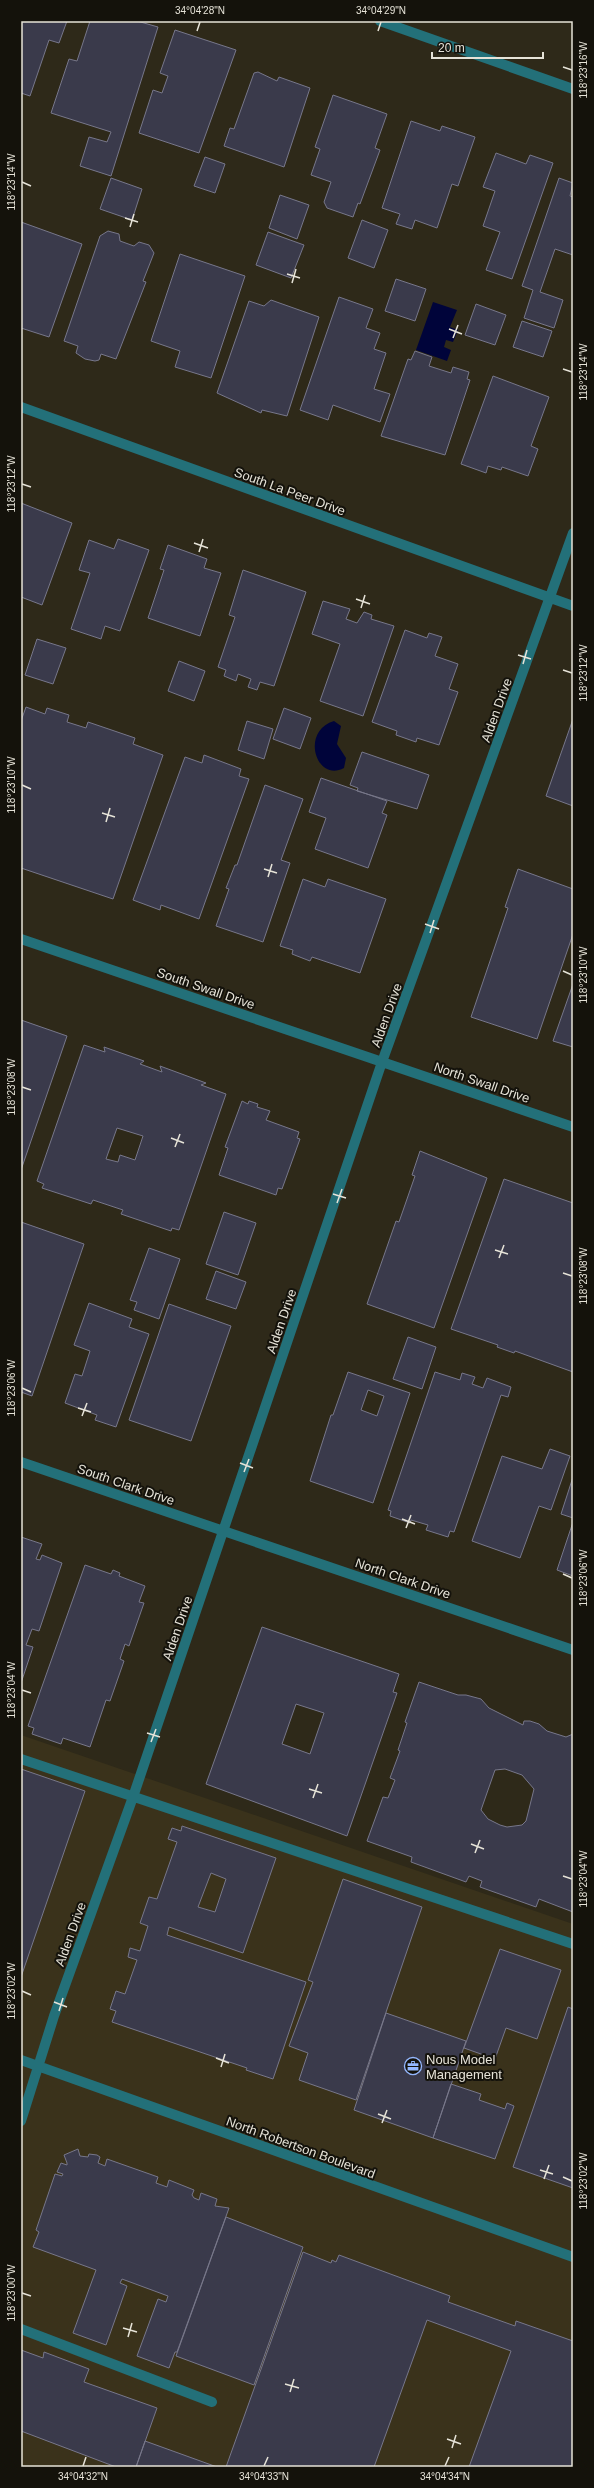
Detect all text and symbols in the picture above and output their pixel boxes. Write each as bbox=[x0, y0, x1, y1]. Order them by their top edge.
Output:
text: 34°04'28"N bbox=[175, 5, 225, 16]
text: 34°04'29"N bbox=[356, 5, 406, 16]
scale bar bbox=[432, 34, 543, 60]
text: 20 m bbox=[438, 41, 465, 55]
text: 118°23'16"W bbox=[578, 41, 589, 99]
text: 118°23'14"W bbox=[6, 153, 17, 211]
text: 118°23'14"W bbox=[578, 343, 589, 401]
text: 118°23'12"W bbox=[6, 455, 17, 513]
street label: South La Peer Drive bbox=[232, 464, 347, 519]
text: 118°23'12"W bbox=[578, 644, 589, 702]
street label: Alden Drive bbox=[478, 676, 515, 744]
text: 118°23'10"W bbox=[6, 756, 17, 814]
text: 118°23'10"W bbox=[578, 946, 589, 1004]
street label: South Swall Drive bbox=[155, 965, 257, 1012]
street label: Alden Drive bbox=[368, 981, 405, 1049]
text: 118°23'08"W bbox=[6, 1058, 17, 1116]
street label: North Swall Drive bbox=[432, 1059, 532, 1106]
text: 118°23'08"W bbox=[578, 1247, 589, 1305]
street label: Alden Drive bbox=[263, 1287, 300, 1355]
text: 118°23'06"W bbox=[6, 1359, 17, 1417]
street label: South Clark Drive bbox=[75, 1461, 176, 1508]
text: 118°23'06"W bbox=[578, 1549, 589, 1607]
street label: North Clark Drive bbox=[353, 1555, 452, 1602]
street label: Alden Drive bbox=[159, 1594, 196, 1662]
text: 118°23'04"W bbox=[6, 1661, 17, 1719]
text: 118°23'04"W bbox=[578, 1850, 589, 1908]
street label: Alden Drive bbox=[52, 1900, 89, 1968]
text: 118°23'02"W bbox=[6, 1962, 17, 2020]
place label: Nous Model Management bbox=[426, 2052, 502, 2082]
office icon: Nous Model Management bbox=[403, 2056, 423, 2076]
street label: North Robertson Boulevard bbox=[224, 2113, 377, 2181]
text: 118°23'02"W bbox=[578, 2152, 589, 2210]
text: 118°23'00"W bbox=[6, 2264, 17, 2322]
text: 34°04'32"N bbox=[58, 2471, 108, 2482]
text: 34°04'33"N bbox=[239, 2471, 289, 2482]
text: 34°04'34"N bbox=[420, 2471, 470, 2482]

